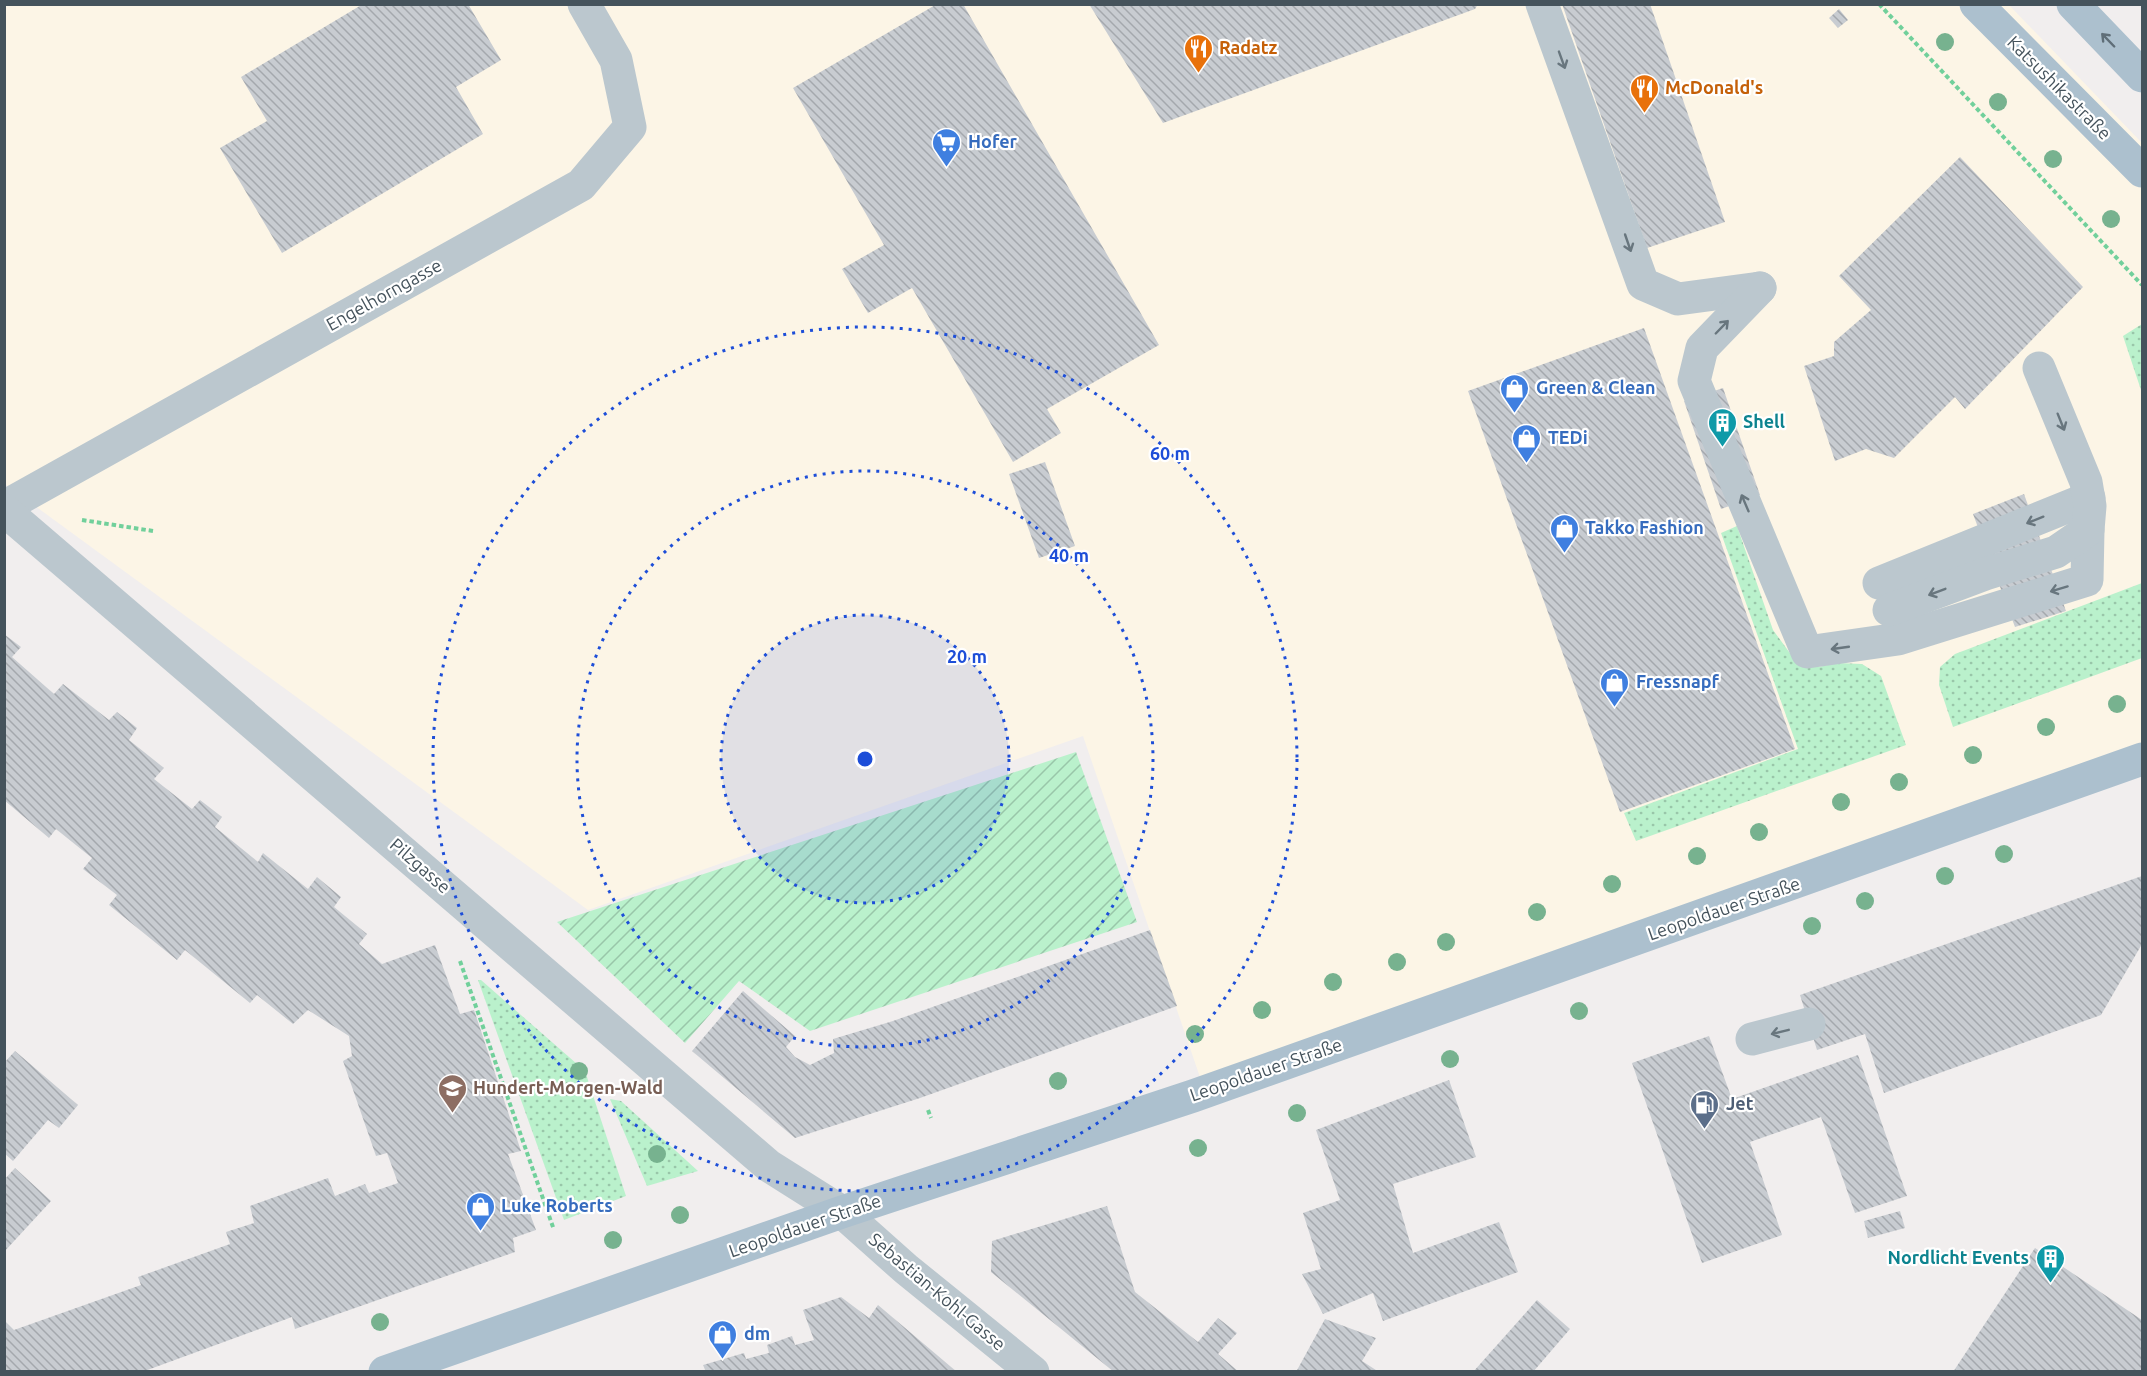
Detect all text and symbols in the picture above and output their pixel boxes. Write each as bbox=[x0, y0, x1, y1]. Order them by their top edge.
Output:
street label: Katsushikastraße bbox=[2004, 31, 2116, 143]
restaurant icon: Radatz bbox=[1182, 32, 1214, 74]
one-way arrow bbox=[2101, 33, 2115, 48]
place label: Radatz bbox=[1219, 37, 1278, 57]
one-way arrow bbox=[1558, 50, 1569, 68]
restaurant icon: McDonald's bbox=[1628, 72, 1660, 114]
place label: McDonald's bbox=[1665, 77, 1763, 97]
supermarket icon: Hofer bbox=[931, 126, 963, 168]
place label: Hofer bbox=[968, 131, 1018, 151]
one-way arrow bbox=[1624, 233, 1635, 252]
street label: Engelhorngasse bbox=[322, 254, 445, 334]
one-way arrow bbox=[1715, 320, 1729, 335]
shop icon: Green & Clean bbox=[1499, 372, 1531, 414]
place label: Green & Clean bbox=[1536, 377, 1656, 397]
building icon: Shell bbox=[1706, 406, 1738, 448]
place label: Shell bbox=[1743, 411, 1786, 431]
one-way arrow bbox=[2056, 412, 2067, 431]
shop icon: TEDi bbox=[1511, 422, 1543, 464]
place label: TEDi bbox=[1548, 427, 1588, 447]
text: 60 m bbox=[1150, 443, 1190, 463]
one-way arrow bbox=[1739, 494, 1750, 513]
shop icon: Takko Fashion bbox=[1548, 512, 1580, 554]
one-way arrow bbox=[2026, 515, 2044, 526]
place label: Takko Fashion bbox=[1585, 517, 1704, 537]
text: 40 m bbox=[1049, 545, 1089, 565]
one-way arrow bbox=[2050, 584, 2069, 595]
one-way arrow bbox=[1928, 587, 1947, 598]
one-way arrow bbox=[1831, 642, 1851, 653]
text: 20 m bbox=[947, 646, 987, 666]
shop icon: Fressnapf bbox=[1599, 666, 1631, 708]
place label: Fressnapf bbox=[1636, 671, 1719, 691]
centre of rings bbox=[855, 749, 875, 769]
street label: Pilzgasse bbox=[386, 834, 455, 897]
street label: Leopoldauer Straße bbox=[1645, 873, 1802, 944]
one-way arrow bbox=[1771, 1027, 1790, 1039]
street label: Leopoldauer Straße bbox=[1187, 1034, 1344, 1105]
school or university icon: Hundert-Morgen-Wald bbox=[436, 1072, 468, 1114]
place label: Hundert-Morgen-Wald bbox=[473, 1077, 663, 1097]
fuel station icon: Jet bbox=[1689, 1088, 1721, 1130]
place label: Jet bbox=[1726, 1093, 1754, 1113]
shop icon: Luke Roberts bbox=[464, 1190, 496, 1232]
street label: Leopoldauer Straße bbox=[726, 1190, 883, 1261]
place label: Luke Roberts bbox=[501, 1195, 613, 1215]
street label: Sebastian-Kohl-Gasse bbox=[866, 1228, 1010, 1354]
building icon: Nordlicht Events bbox=[2034, 1242, 2066, 1284]
place label: Nordlicht Events bbox=[1888, 1247, 2029, 1267]
shop icon: dm bbox=[707, 1318, 739, 1360]
place label: dm bbox=[744, 1323, 770, 1343]

